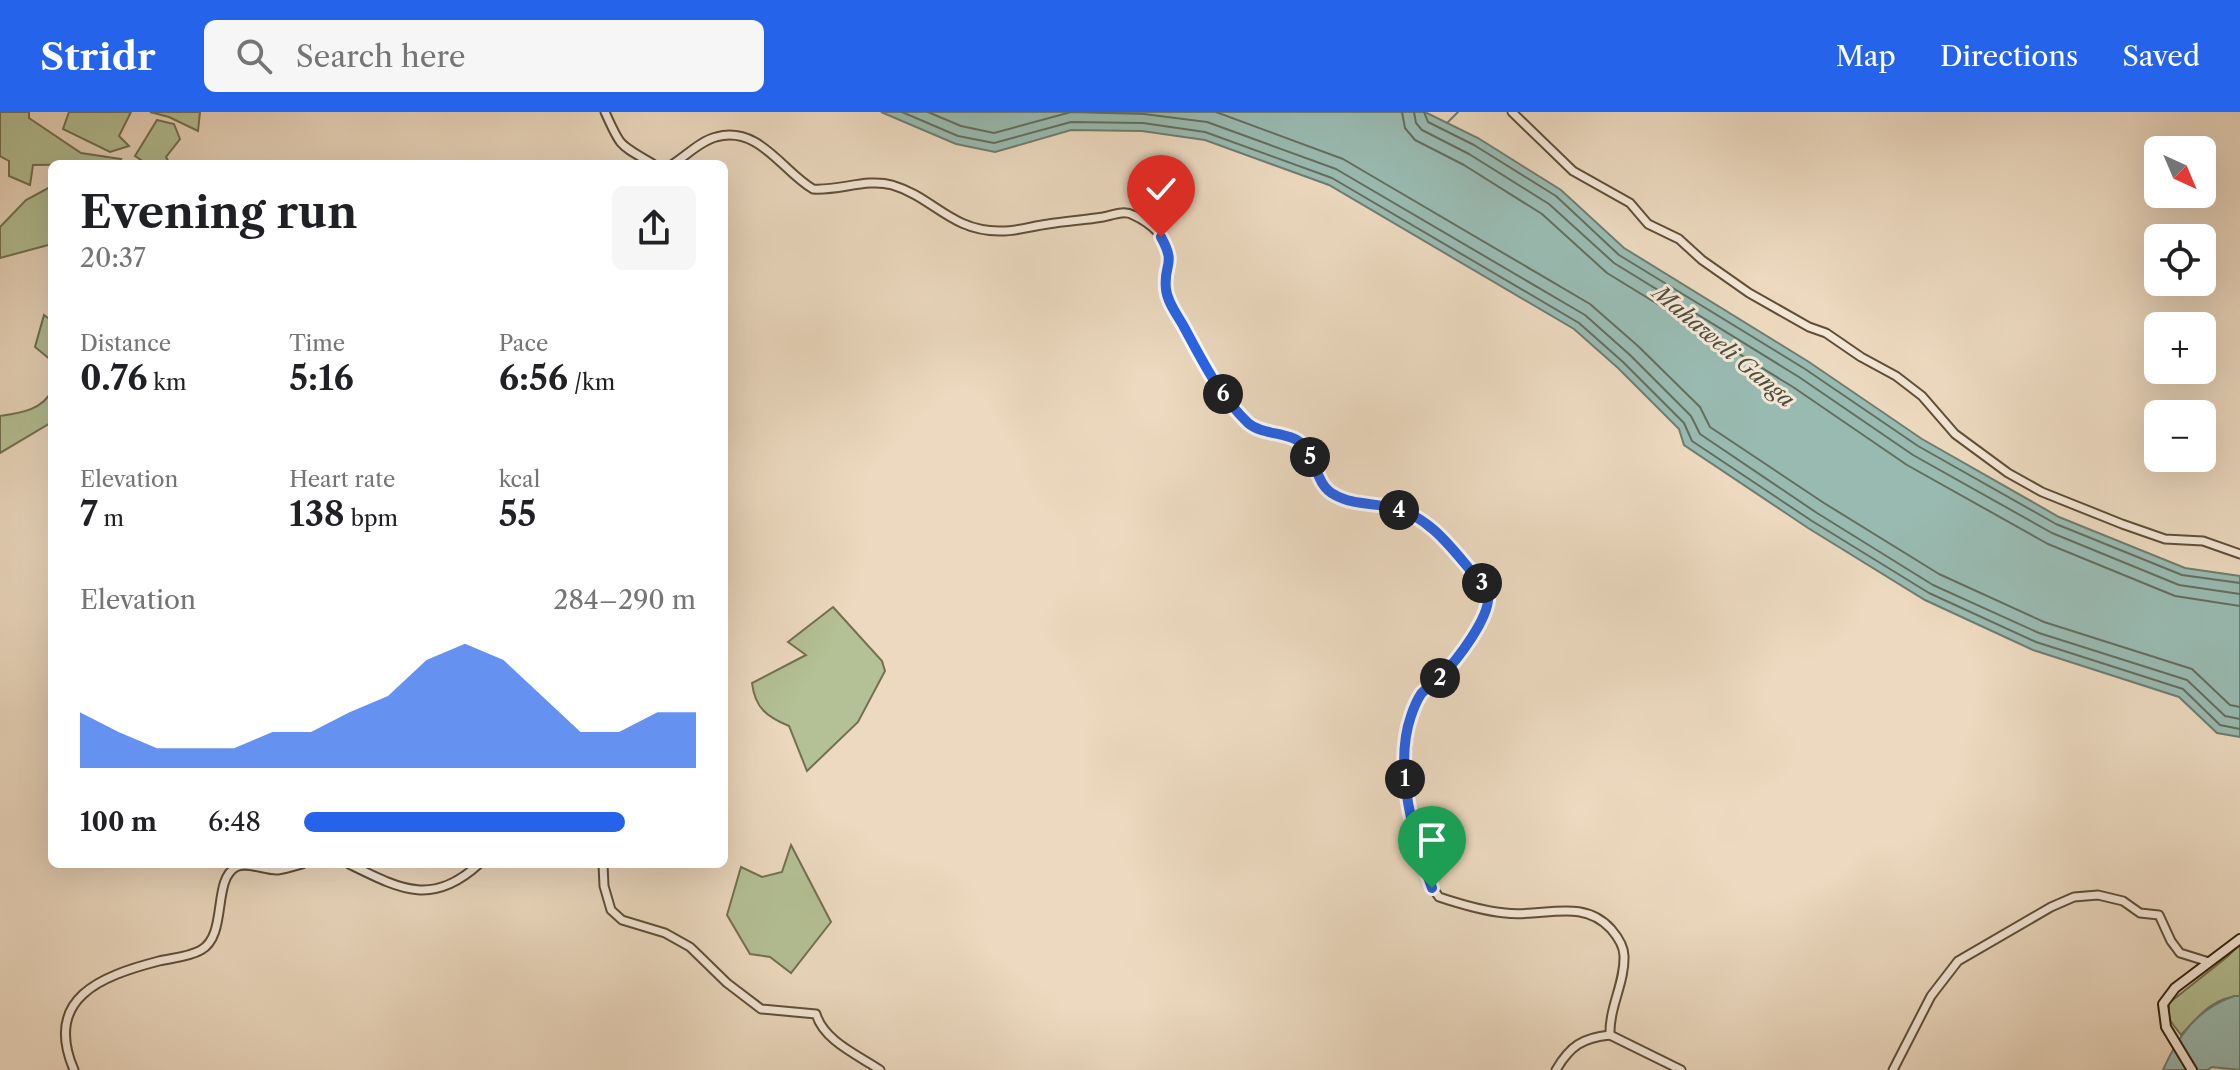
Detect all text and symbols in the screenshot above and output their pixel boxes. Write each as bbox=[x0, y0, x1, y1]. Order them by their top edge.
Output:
search box bbox=[204, 20, 764, 92]
text: Stridr bbox=[40, 33, 156, 80]
icon: search bbox=[232, 34, 276, 78]
text: Search here bbox=[296, 38, 466, 75]
text: Map bbox=[1836, 39, 1896, 73]
text: Directions bbox=[1940, 39, 2078, 73]
text: Saved bbox=[2122, 39, 2200, 73]
north arrow bbox=[2144, 136, 2216, 208]
map controls bbox=[2144, 136, 2216, 472]
pin bbox=[1127, 155, 1195, 237]
icon: check bbox=[1139, 167, 1183, 211]
text: Evening run bbox=[80, 185, 357, 239]
button: share bbox=[612, 186, 696, 270]
button: locate bbox=[2144, 224, 2216, 296]
text: 20:37 bbox=[80, 242, 146, 274]
water label: Mahaweli Ganga bbox=[1645, 277, 1800, 413]
button: + bbox=[2144, 312, 2216, 384]
text: Distance bbox=[80, 330, 171, 357]
text: Time bbox=[289, 330, 345, 357]
text: Pace bbox=[499, 330, 548, 357]
text: 0.76 bbox=[80, 357, 148, 399]
text: 5:16 bbox=[289, 357, 354, 399]
text: 6:56 bbox=[499, 357, 568, 399]
text: km bbox=[148, 369, 187, 396]
text: /km bbox=[568, 369, 615, 396]
pin: 6 bbox=[1203, 374, 1243, 414]
text: 6 bbox=[1216, 380, 1230, 407]
button: − bbox=[2144, 400, 2216, 472]
pin: 5 bbox=[1290, 437, 1330, 477]
text: 5 bbox=[1304, 443, 1316, 470]
text: Elevation bbox=[80, 466, 178, 493]
text: Heart rate bbox=[289, 466, 395, 493]
text: kcal bbox=[499, 466, 540, 493]
pin: 4 bbox=[1379, 490, 1419, 530]
text: 7 bbox=[80, 493, 98, 535]
text: 138 bbox=[289, 493, 345, 535]
text: 55 bbox=[499, 493, 536, 535]
text: 4 bbox=[1392, 496, 1406, 523]
text: m bbox=[98, 505, 124, 532]
text: bpm bbox=[345, 505, 398, 532]
pin: 3 bbox=[1462, 563, 1502, 603]
text: 3 bbox=[1476, 569, 1488, 596]
text: Elevation bbox=[80, 584, 196, 616]
text: 284–290 m bbox=[553, 584, 696, 616]
pin: 2 bbox=[1420, 658, 1460, 698]
text: 2 bbox=[1434, 664, 1447, 691]
pin: 1 bbox=[1385, 759, 1425, 799]
text: 1 bbox=[1400, 765, 1410, 792]
text: 100 m bbox=[80, 806, 157, 838]
text: 6:48 bbox=[208, 806, 261, 838]
pin bbox=[1398, 806, 1466, 888]
icon: arrive bbox=[1410, 818, 1454, 862]

